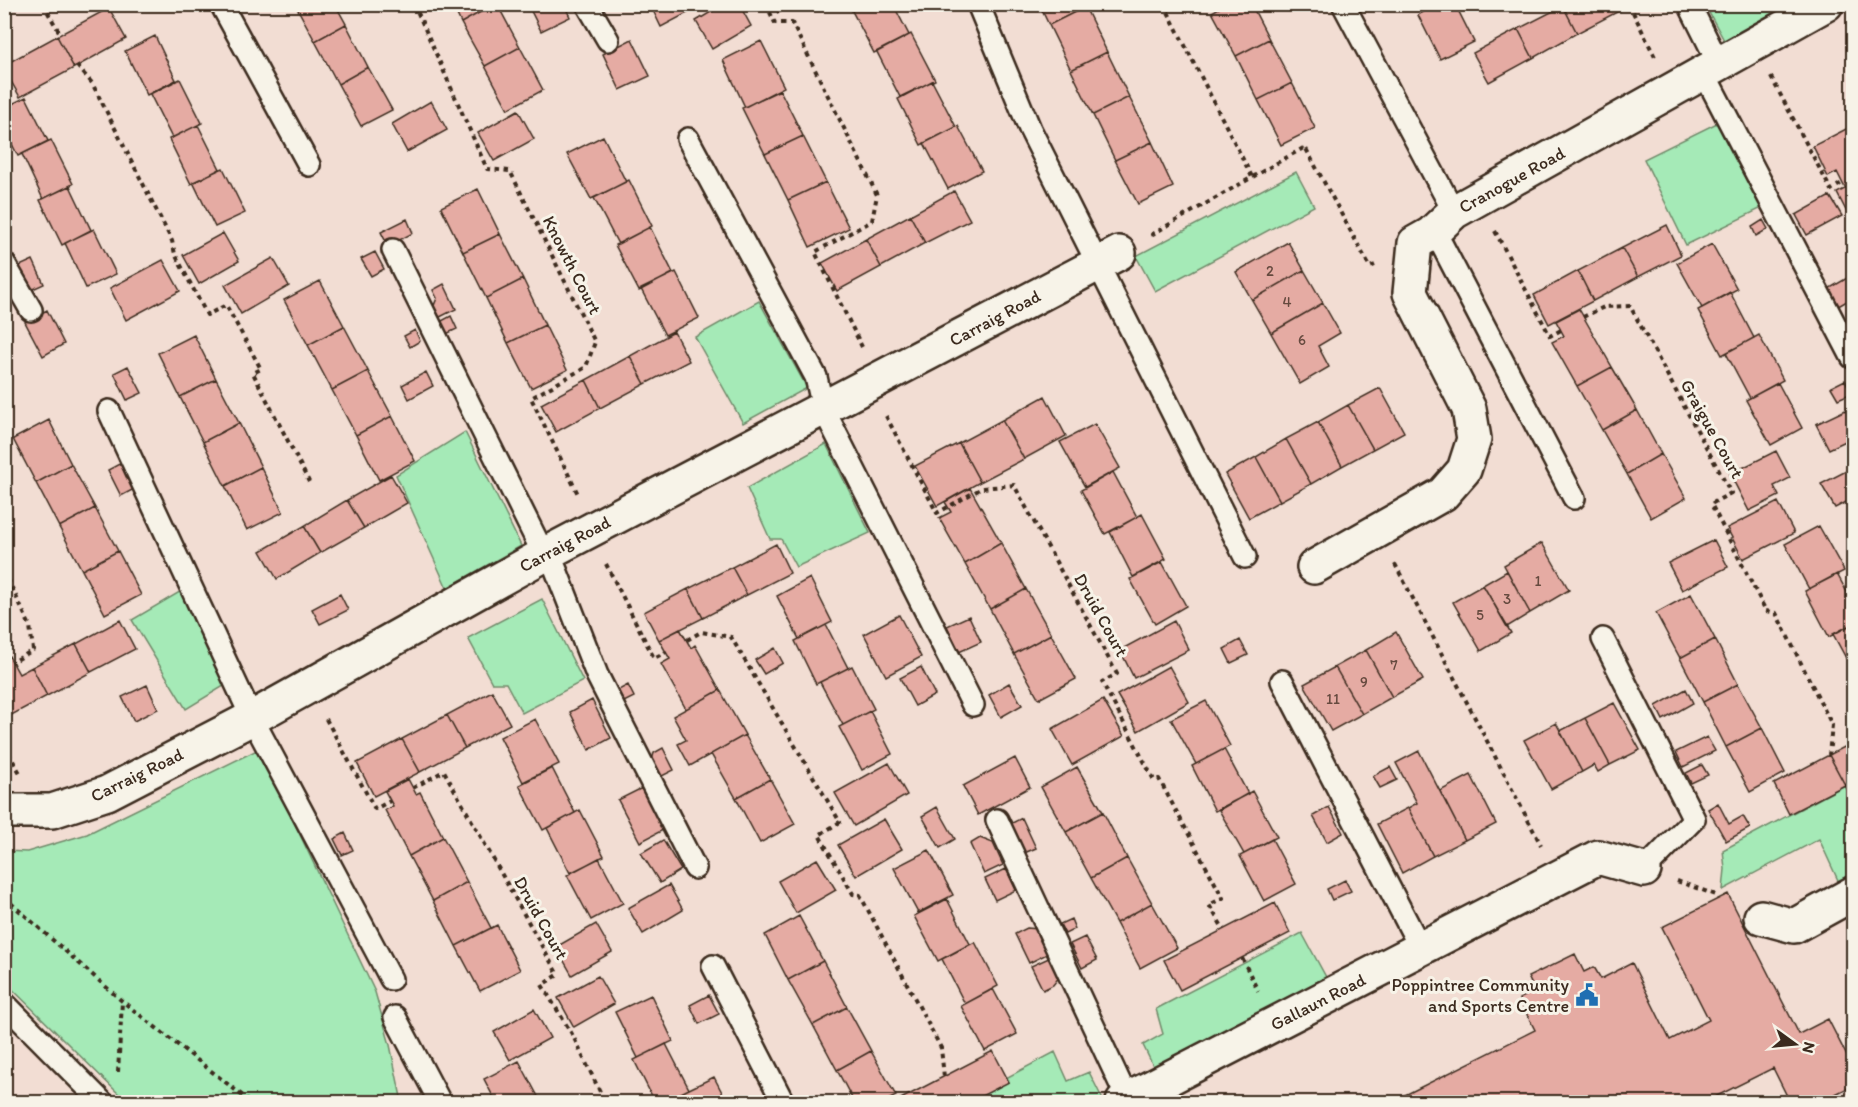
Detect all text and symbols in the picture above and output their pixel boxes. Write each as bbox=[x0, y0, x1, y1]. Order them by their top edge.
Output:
street label: Cranogue Road bbox=[1455, 142, 1569, 218]
street label: Knowth Court bbox=[538, 212, 606, 318]
house number: 2 bbox=[1266, 262, 1274, 280]
street label: Carraig Road bbox=[946, 285, 1045, 351]
house number: 4 bbox=[1282, 293, 1292, 311]
house number: 6 bbox=[1298, 331, 1306, 349]
street label: Graigue Court bbox=[1676, 376, 1748, 483]
street label: Carraig Road bbox=[516, 511, 615, 577]
street label: Druid Court bbox=[1069, 569, 1133, 661]
house number: 1 bbox=[1535, 572, 1542, 590]
house number: 3 bbox=[1503, 590, 1511, 608]
house number: 5 bbox=[1476, 606, 1484, 624]
house number: 7 bbox=[1390, 656, 1398, 674]
house number: 9 bbox=[1360, 673, 1368, 691]
house number: 11 bbox=[1326, 690, 1340, 708]
street label: Carraig Road bbox=[87, 743, 187, 807]
street label: Druid Court bbox=[509, 872, 573, 964]
street label: Gallaun Road bbox=[1267, 969, 1369, 1035]
place label: Poppintree Community and Sports Centre bbox=[1392, 974, 1570, 1017]
public building icon: Poppintree Community and Sports Centre bbox=[1574, 982, 1600, 1008]
north arrow bbox=[1765, 1014, 1825, 1074]
text: N bbox=[1798, 1040, 1820, 1055]

